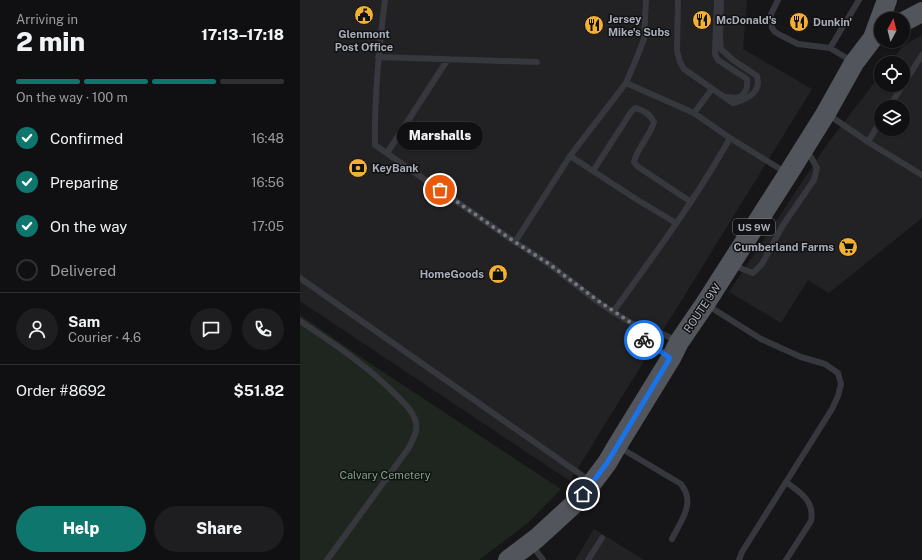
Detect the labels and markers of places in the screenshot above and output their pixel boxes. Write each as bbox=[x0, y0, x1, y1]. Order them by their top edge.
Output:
public building icon: Glenmont Post Office bbox=[353, 4, 375, 26]
restaurant icon: McDonald's bbox=[691, 9, 713, 31]
restaurant icon: Dunkin' bbox=[788, 11, 810, 33]
place label: Jersey Mike's Subs bbox=[608, 13, 670, 38]
restaurant icon: Jersey Mike's Subs bbox=[583, 14, 605, 36]
place label: McDonald's bbox=[716, 14, 777, 26]
place label: Dunkin' bbox=[813, 16, 852, 28]
place label: Glenmont Post Office bbox=[335, 28, 393, 53]
callout: Marshalls bbox=[397, 122, 483, 150]
bank icon: KeyBank bbox=[347, 157, 369, 179]
place label: KeyBank bbox=[372, 162, 419, 174]
pin bbox=[423, 173, 457, 207]
supermarket icon: Cumberland Farms bbox=[837, 236, 859, 258]
place label: Cumberland Farms bbox=[734, 241, 834, 253]
shop icon: HomeGoods bbox=[487, 263, 509, 285]
place label: HomeGoods bbox=[420, 268, 484, 280]
pin bbox=[566, 477, 600, 511]

